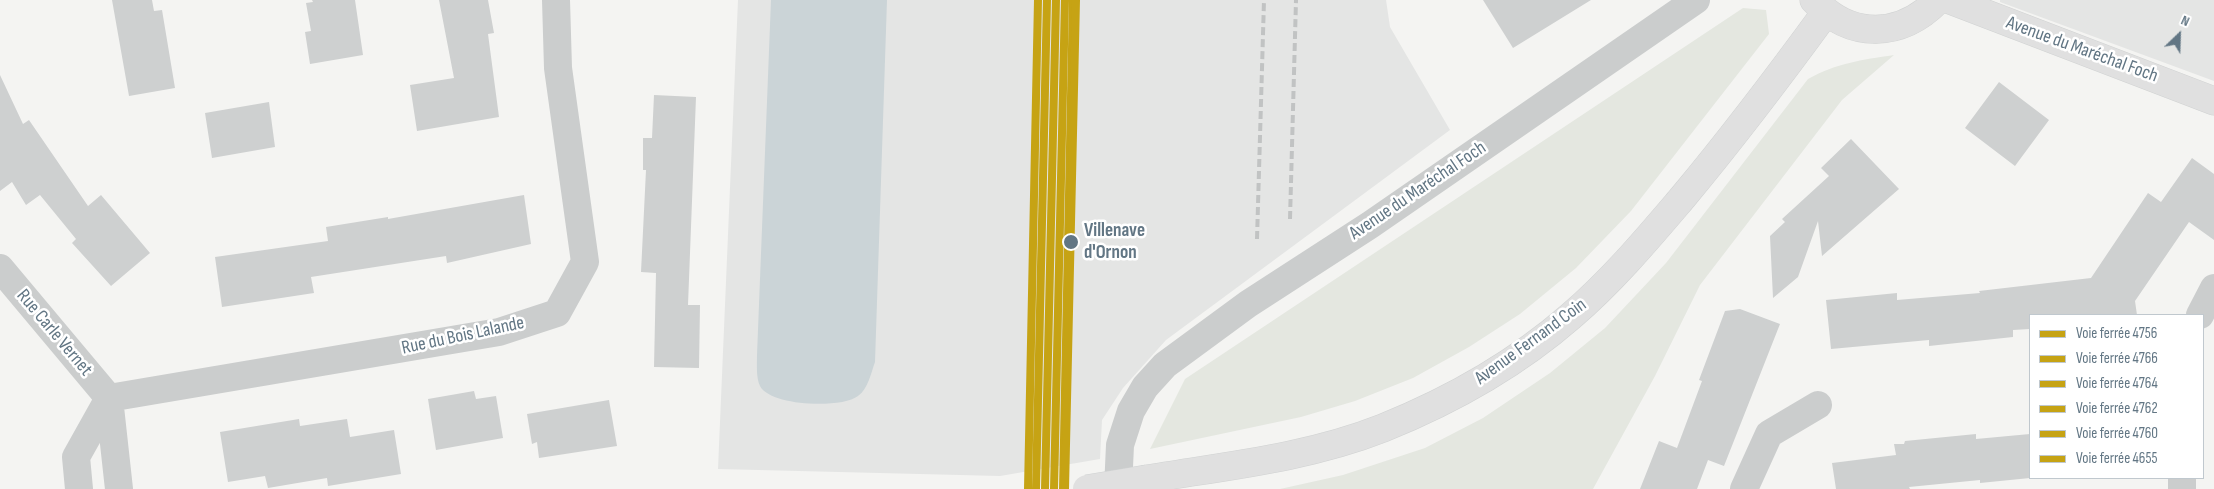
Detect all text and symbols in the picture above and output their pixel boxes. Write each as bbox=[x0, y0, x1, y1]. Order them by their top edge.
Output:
north arrow bbox=[2154, 10, 2204, 60]
street label: Avenue du Maréchal Foch bbox=[2003, 12, 2161, 88]
text: N bbox=[2178, 12, 2192, 30]
street label: Avenue du Maréchal Foch bbox=[1345, 137, 1491, 245]
place label: Villenave d'Ornon bbox=[1084, 220, 1145, 264]
marker: Villenave d'Ornon bbox=[1062, 233, 1080, 251]
street label: Rue Carle Vernet bbox=[11, 285, 97, 381]
street label: Avenue Fernand Coin bbox=[1471, 294, 1591, 390]
street label: Rue du Bois Lalande bbox=[400, 312, 526, 360]
legend bbox=[2029, 314, 2204, 479]
text: Voie ferrée 4756 bbox=[2076, 324, 2157, 343]
text: Voie ferrée 4766 bbox=[2076, 349, 2158, 368]
text: Voie ferrée 4764 bbox=[2076, 374, 2158, 393]
text: Voie ferrée 4762 bbox=[2076, 399, 2158, 418]
text: Voie ferrée 4760 bbox=[2076, 424, 2158, 443]
text: Voie ferrée 4655 bbox=[2076, 449, 2157, 468]

